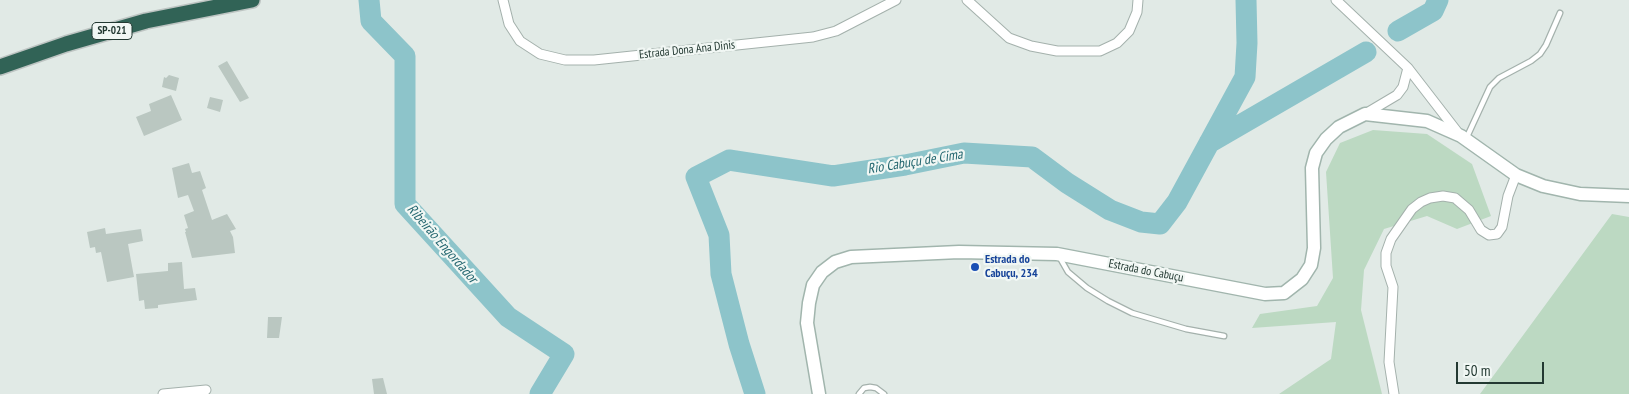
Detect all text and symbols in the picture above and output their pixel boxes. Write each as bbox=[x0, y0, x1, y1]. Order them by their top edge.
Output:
road number: SP-021 bbox=[92, 22, 132, 40]
street label: Estrada Dona Ana Dinis bbox=[638, 38, 736, 62]
water label: Rio Cabuçu de Cima bbox=[866, 146, 964, 178]
water label: Ribeirão Engordador bbox=[403, 201, 481, 287]
place label: Estrada do Cabuçu, 234 bbox=[985, 253, 1038, 281]
street label: Estrada do Cabuçu bbox=[1107, 257, 1185, 285]
marker: Estrada do Cabuçu, 234 bbox=[969, 261, 981, 273]
scale bar bbox=[1459, 352, 1546, 384]
text: 50 m bbox=[1464, 361, 1490, 380]

